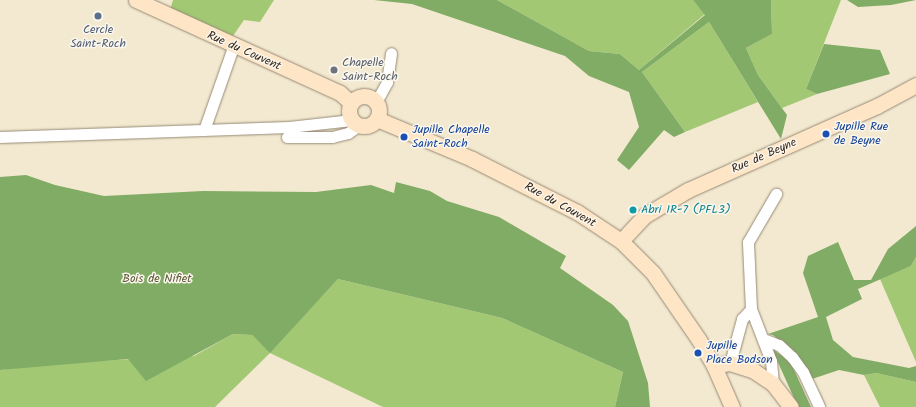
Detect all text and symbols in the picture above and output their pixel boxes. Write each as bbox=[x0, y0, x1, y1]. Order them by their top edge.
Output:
marker: Cercle Saint-Roch bbox=[93, 11, 103, 21]
place label: Cercle Saint-Roch bbox=[70, 23, 126, 51]
street label: Rue du Couvent bbox=[205, 28, 283, 74]
place label: Chapelle Saint-Roch bbox=[342, 56, 398, 84]
marker: Chapelle Saint-Roch bbox=[329, 65, 339, 75]
place label: Jupille Rue de Beyne bbox=[834, 120, 888, 148]
place label: Jupille Chapelle Saint-Roch bbox=[412, 123, 490, 151]
marker: Jupille Rue de Beyne bbox=[821, 129, 831, 139]
marker: Jupille Chapelle Saint-Roch bbox=[399, 132, 409, 142]
street label: Rue de Beyne bbox=[729, 135, 799, 177]
street label: Rue du Couvent bbox=[522, 179, 598, 231]
place label: Abri IR-7 (PFL3) bbox=[641, 203, 731, 217]
marker: Abri IR-7 (PFL3) bbox=[628, 205, 638, 215]
park label: Bois de Nifiet bbox=[122, 272, 192, 286]
place label: Jupille Place Bodson bbox=[706, 339, 773, 367]
marker: Jupille Place Bodson bbox=[693, 348, 703, 358]

